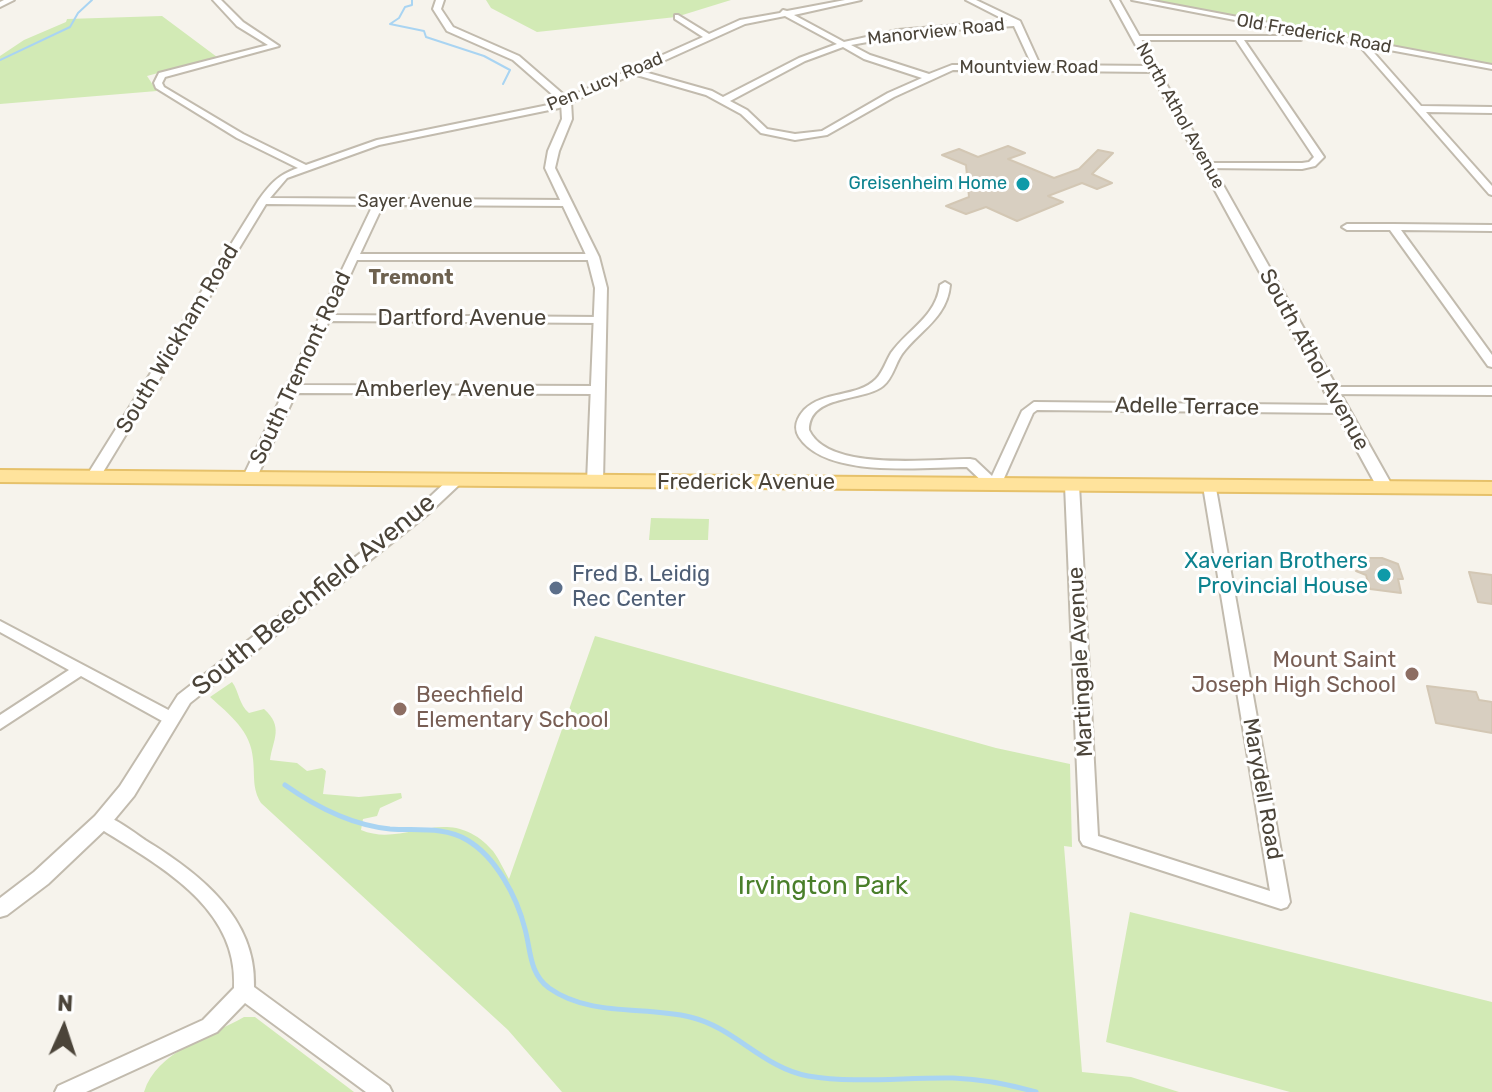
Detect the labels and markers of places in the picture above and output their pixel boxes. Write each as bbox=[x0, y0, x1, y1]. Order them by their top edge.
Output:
place label: Greisenheim Home bbox=[848, 173, 1007, 195]
marker: Greisenheim Home bbox=[1014, 175, 1032, 193]
place label: Xaverian Brothers Provincial House bbox=[1184, 549, 1368, 600]
place label: Fred B. Leidig Rec Center bbox=[572, 562, 710, 614]
marker: Xaverian Brothers Provincial House bbox=[1375, 566, 1393, 584]
marker: Fred B. Leidig Rec Center bbox=[547, 579, 565, 597]
place label: Mount Saint Joseph High School bbox=[1191, 648, 1396, 700]
marker: Mount Saint Joseph High School bbox=[1403, 665, 1421, 683]
place label: Beechfield Elementary School bbox=[416, 683, 609, 734]
marker: Beechfield Elementary School bbox=[391, 700, 409, 718]

